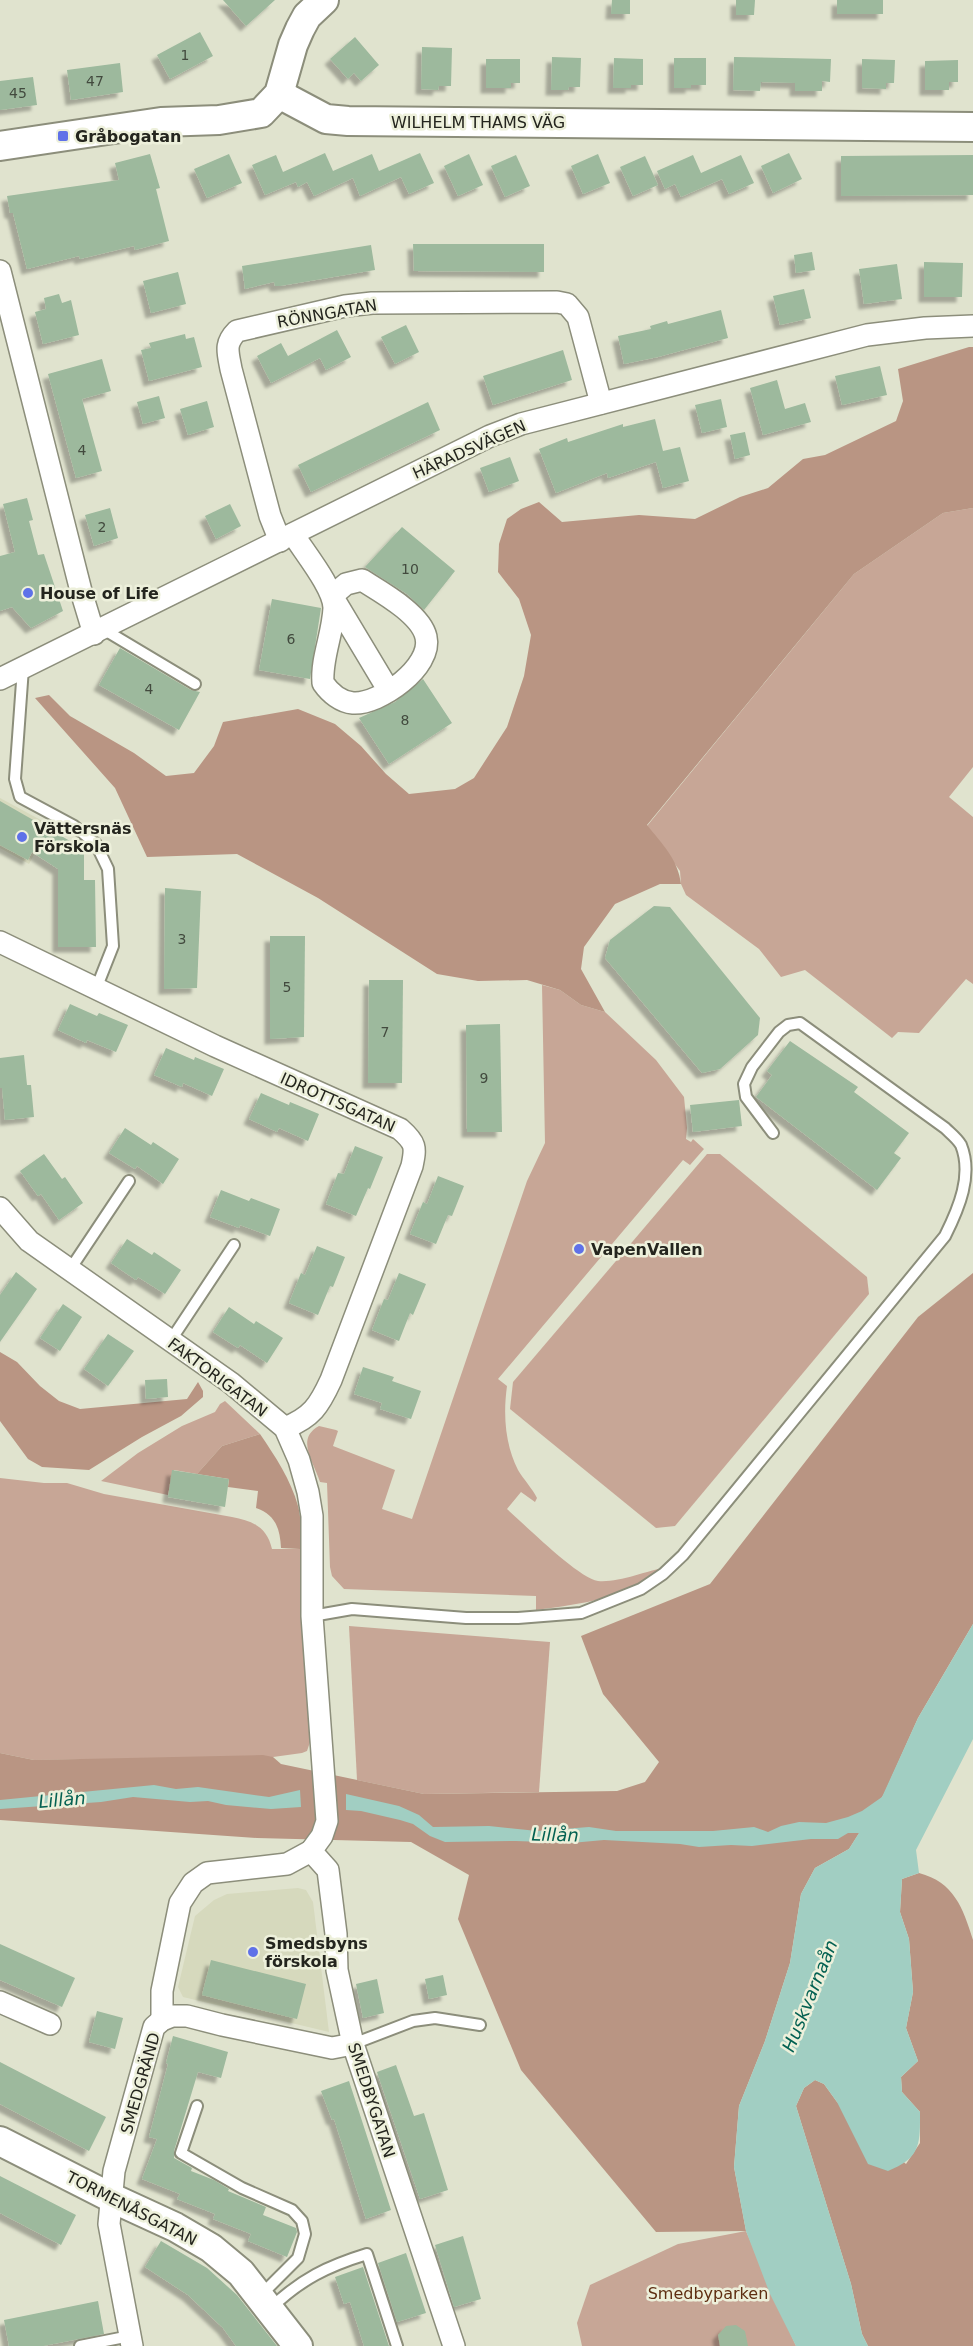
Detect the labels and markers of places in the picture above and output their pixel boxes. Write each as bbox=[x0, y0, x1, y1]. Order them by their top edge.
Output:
place label: Gråbogatan bbox=[75, 127, 181, 146]
marker: Gråbogatan bbox=[56, 129, 70, 143]
place label: House of Life bbox=[40, 584, 159, 603]
marker: House of Life bbox=[21, 586, 35, 600]
place label: Vättersnäs Förskola bbox=[34, 819, 132, 856]
marker: Vättersnäs Förskola bbox=[15, 830, 29, 844]
place label: VapenVallen bbox=[591, 1240, 703, 1259]
marker: VapenVallen bbox=[572, 1242, 586, 1256]
place label: Smedsbyns förskola bbox=[265, 1934, 368, 1971]
marker: Smedsbyns förskola bbox=[246, 1945, 260, 1959]

